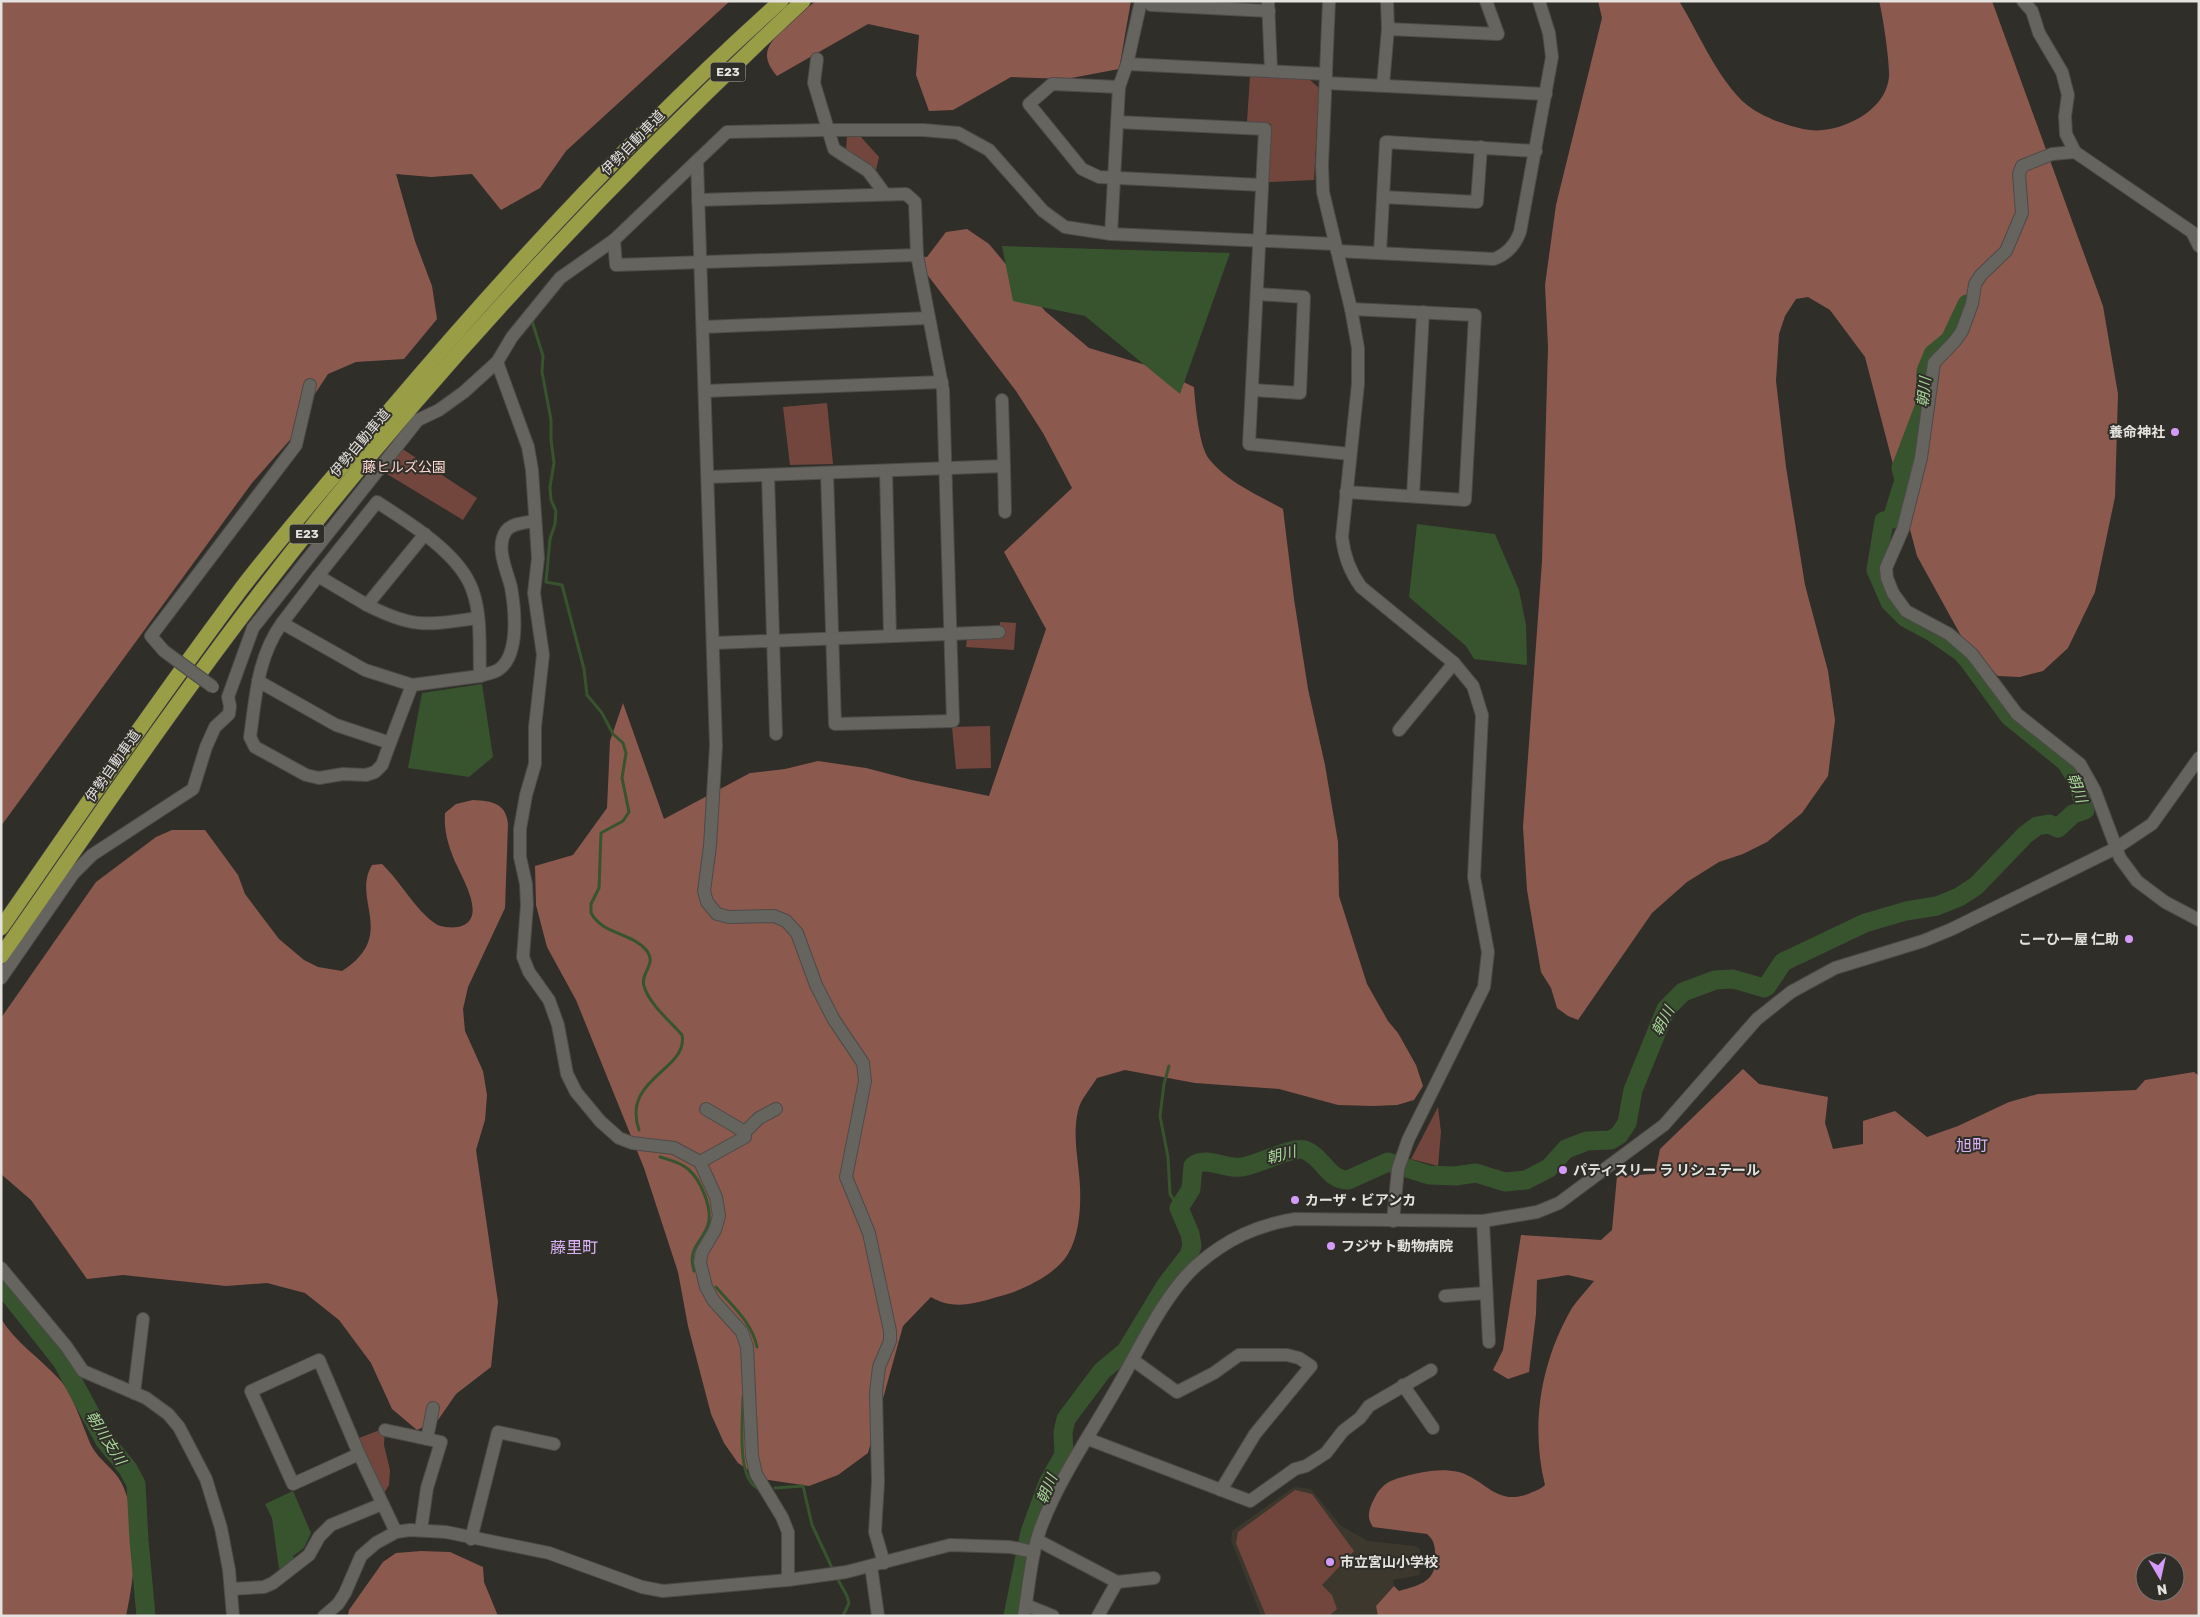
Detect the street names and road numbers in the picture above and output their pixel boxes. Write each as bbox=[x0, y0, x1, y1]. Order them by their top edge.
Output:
road number: E23 bbox=[710, 62, 746, 82]
street label: 伊勢自動車道 bbox=[598, 107, 668, 179]
street label: 伊勢自動車道 bbox=[326, 405, 394, 481]
road number: E23 bbox=[290, 524, 324, 544]
street label: 伊勢自動車道 bbox=[82, 727, 144, 805]

